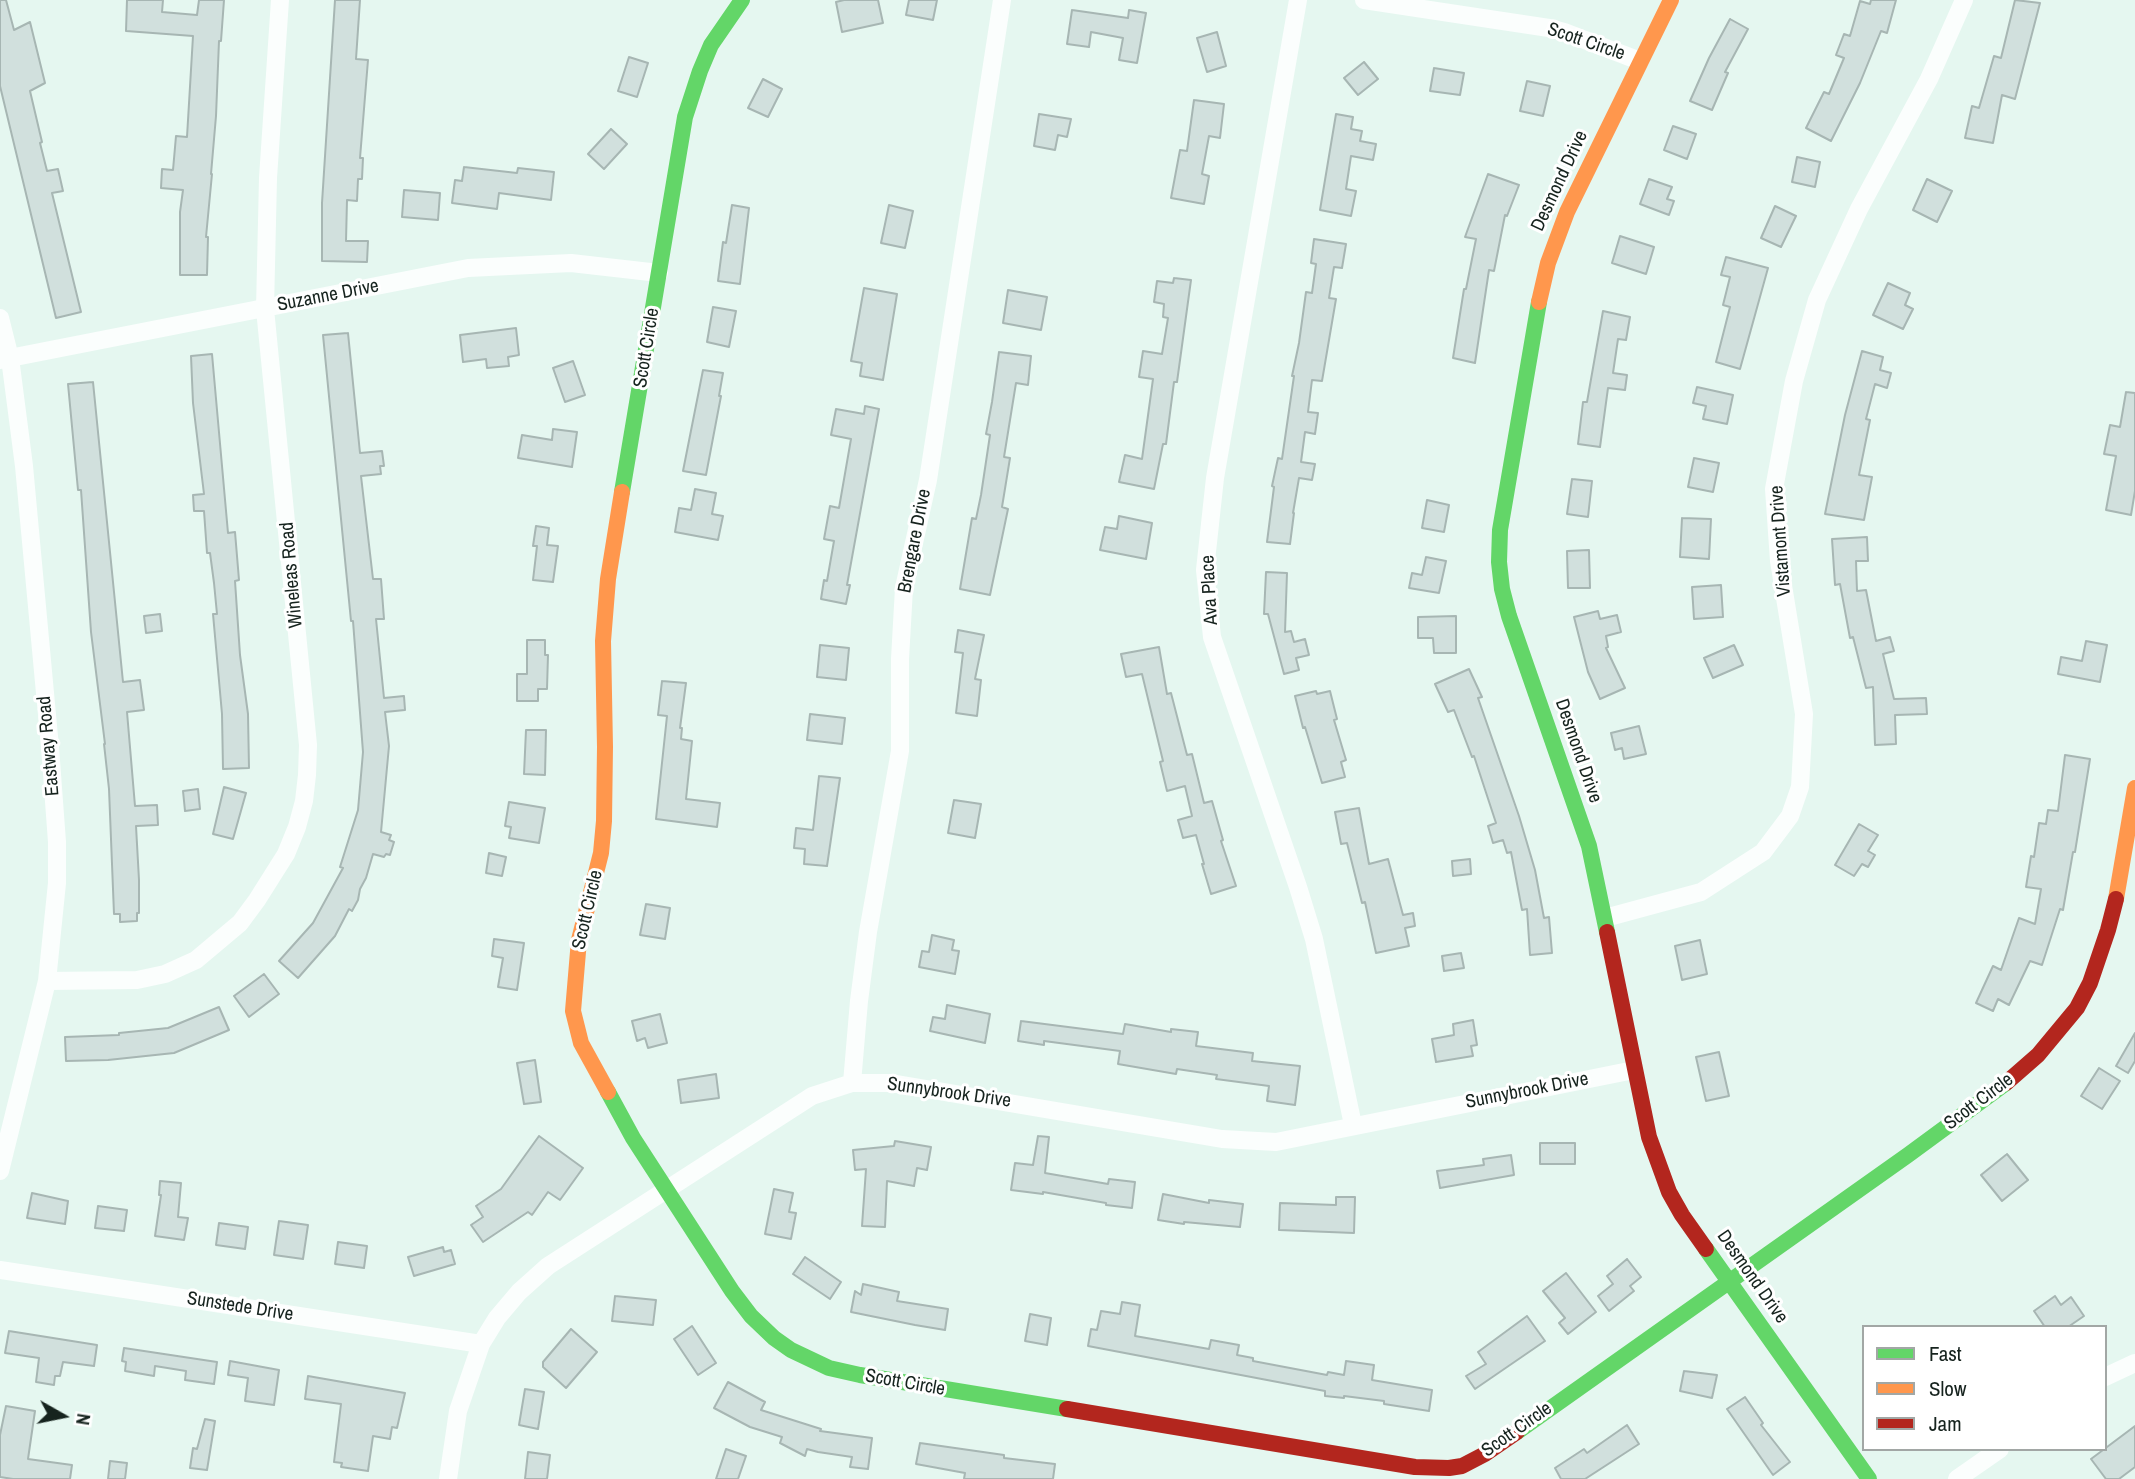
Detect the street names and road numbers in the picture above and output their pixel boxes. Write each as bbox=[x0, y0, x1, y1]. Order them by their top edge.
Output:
street label: Scott Circle bbox=[1544, 18, 1628, 66]
street label: Desmond Drive bbox=[1527, 127, 1593, 235]
street label: Suzanne Drive bbox=[275, 275, 381, 317]
street label: Scott Circle bbox=[629, 306, 665, 390]
street label: Vistamont Drive bbox=[1766, 485, 1796, 597]
street label: Brengare Drive bbox=[894, 487, 936, 595]
street label: Wineleas Road bbox=[276, 521, 308, 629]
street label: Ava Place bbox=[1197, 555, 1223, 625]
street label: Eastway Road bbox=[33, 695, 65, 797]
street label: Desmond Drive bbox=[1550, 696, 1606, 806]
street label: Scott Circle bbox=[568, 868, 608, 952]
street label: Sunnybrook Drive bbox=[1464, 1068, 1590, 1114]
street label: Scott Circle bbox=[1940, 1069, 2018, 1135]
street label: Sunnybrook Drive bbox=[886, 1073, 1012, 1113]
street label: Desmond Drive bbox=[1712, 1226, 1792, 1328]
street label: Sunstede Drive bbox=[185, 1287, 295, 1327]
street label: Scott Circle bbox=[863, 1365, 947, 1401]
street label: Scott Circle bbox=[1477, 1398, 1557, 1462]

